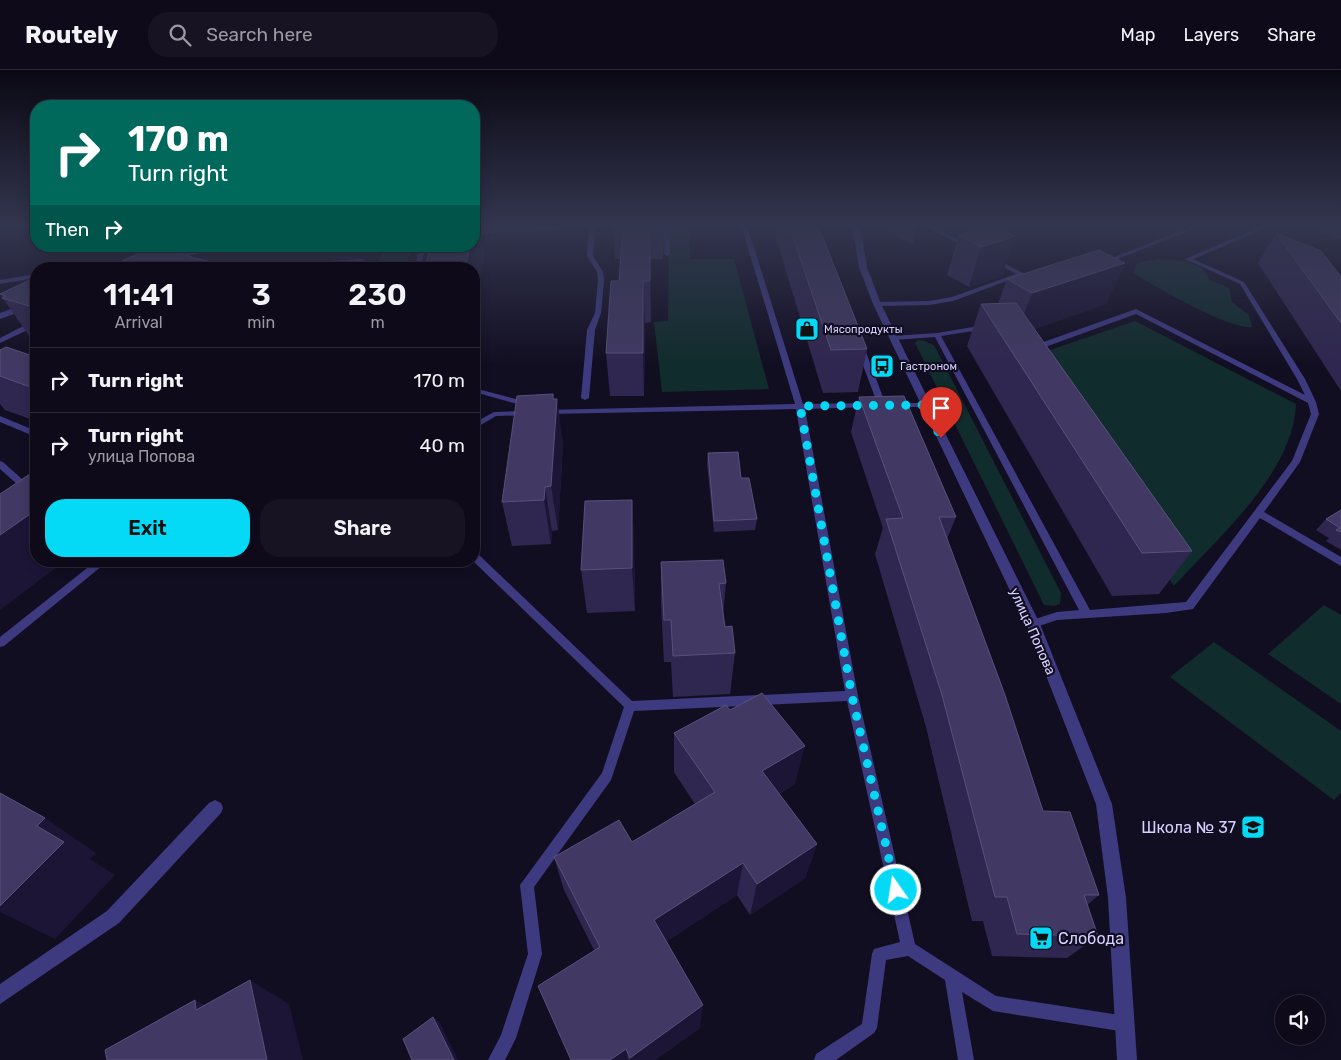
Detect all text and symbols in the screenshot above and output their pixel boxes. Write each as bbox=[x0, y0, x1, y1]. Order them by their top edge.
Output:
search box bbox=[148, 12, 498, 57]
text: Routely bbox=[25, 21, 118, 49]
icon: search bbox=[166, 21, 194, 49]
text: Search here bbox=[206, 23, 313, 46]
text: Map bbox=[1121, 24, 1156, 46]
text: Layers bbox=[1184, 24, 1239, 46]
text: Share bbox=[1267, 24, 1316, 46]
text: 170 m bbox=[128, 118, 229, 160]
icon: right bbox=[45, 120, 110, 185]
text: Turn right bbox=[128, 160, 228, 187]
icon: right bbox=[99, 215, 127, 243]
text: Then bbox=[45, 218, 89, 241]
text: 11:41 bbox=[103, 277, 174, 313]
text: 3 bbox=[252, 277, 271, 313]
text: 230 bbox=[348, 277, 407, 313]
text: Arrival bbox=[115, 313, 163, 332]
text: min bbox=[247, 313, 275, 332]
text: m bbox=[370, 313, 385, 332]
shop icon: Мясопродукты bbox=[794, 316, 820, 342]
place label: Мясопродукты bbox=[824, 323, 902, 336]
bus stop icon: Гастроном bbox=[869, 353, 895, 379]
place label: Гастроном bbox=[900, 360, 957, 373]
icon: right bbox=[45, 366, 73, 394]
text: Turn right bbox=[88, 369, 183, 392]
text: 170 m bbox=[414, 369, 465, 392]
pin bbox=[920, 387, 962, 438]
icon: arrive bbox=[927, 394, 955, 422]
text: Turn right bbox=[88, 424, 183, 447]
icon: right bbox=[45, 431, 73, 459]
text: 40 m bbox=[420, 434, 465, 457]
text: улица Попова bbox=[88, 447, 195, 466]
button: Exit bbox=[45, 499, 250, 557]
button: Share bbox=[260, 499, 465, 557]
street label: улица Попова bbox=[1006, 585, 1059, 677]
school or university icon: Школа № 37 bbox=[1240, 814, 1266, 840]
place label: Школа № 37 bbox=[1141, 818, 1236, 837]
position arrow bbox=[869, 863, 921, 915]
supermarket icon: Слобода bbox=[1028, 925, 1054, 951]
place label: Слобода bbox=[1058, 929, 1124, 948]
map controls bbox=[1275, 995, 1325, 1045]
button: sound bbox=[1275, 995, 1325, 1045]

